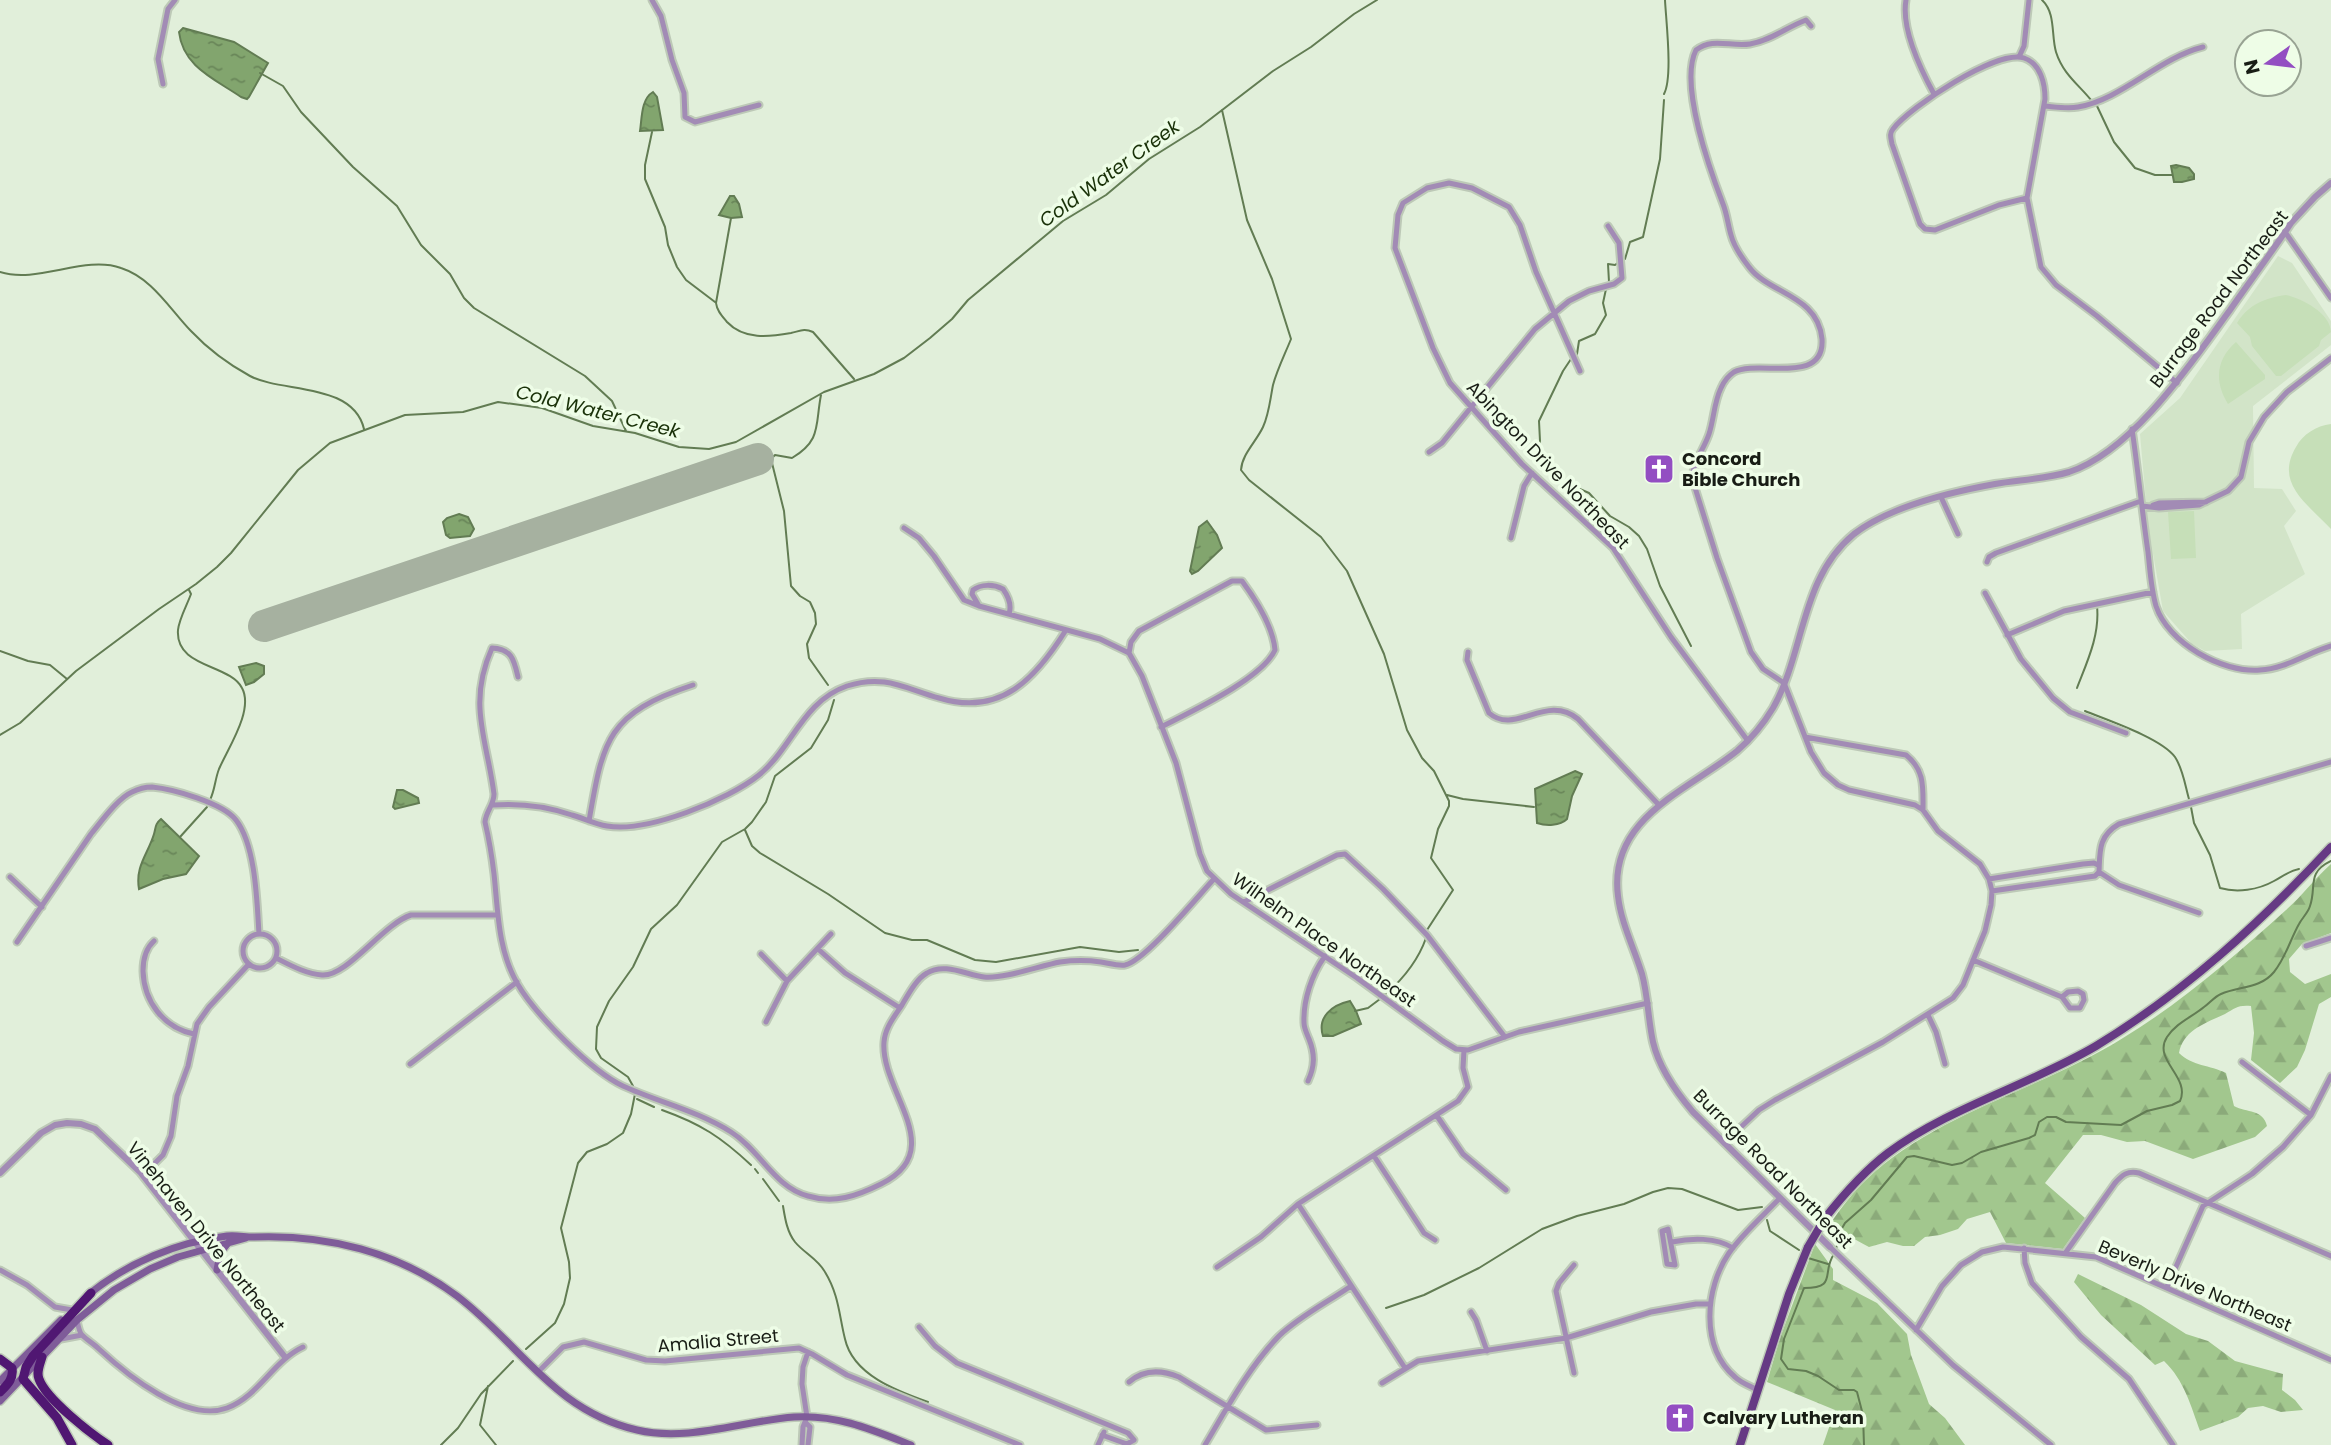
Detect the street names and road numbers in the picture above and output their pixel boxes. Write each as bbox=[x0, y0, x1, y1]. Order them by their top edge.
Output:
street label: Burrage Road Northeast bbox=[2144, 205, 2294, 393]
street label: Abington Drive Northeast bbox=[1461, 375, 1635, 554]
street label: Wilhelm Place Northeast bbox=[1227, 867, 1421, 1013]
street label: Burrage Road Northeast bbox=[1688, 1083, 1859, 1254]
street label: Vinehaven Drive Northeast bbox=[122, 1136, 291, 1337]
street label: Beverly Drive Northeast bbox=[2095, 1233, 2296, 1338]
street label: Amalia Street bbox=[656, 1323, 780, 1358]

